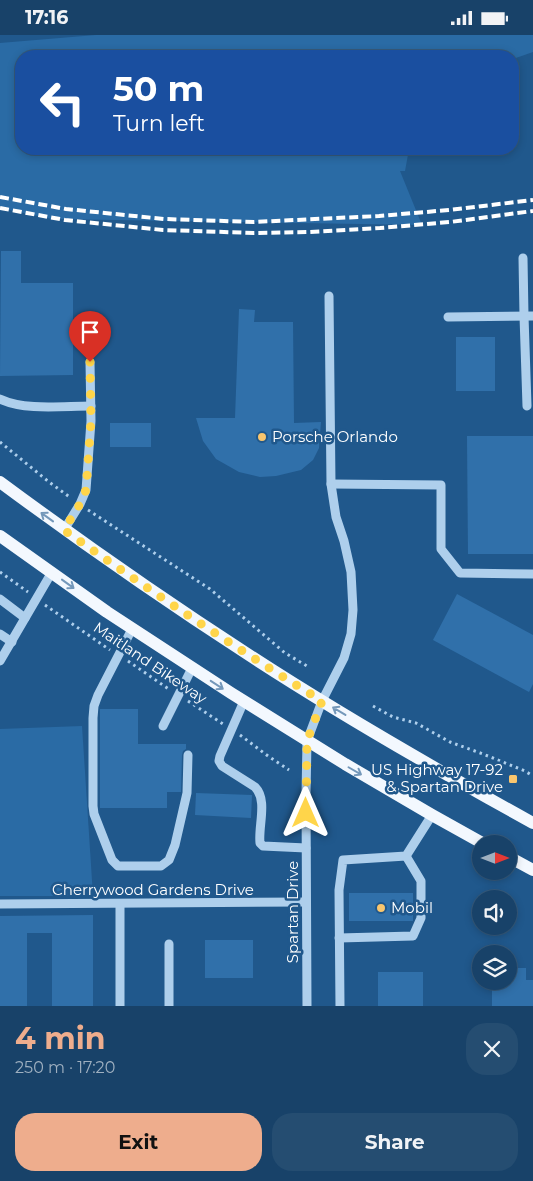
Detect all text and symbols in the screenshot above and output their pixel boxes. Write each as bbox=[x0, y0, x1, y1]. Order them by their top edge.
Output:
text: 17:16 bbox=[25, 6, 68, 29]
text: 50 m bbox=[113, 67, 204, 110]
icon: left bbox=[30, 70, 95, 135]
text: Turn left bbox=[113, 110, 205, 137]
pin bbox=[69, 311, 111, 362]
icon: arrive bbox=[76, 318, 104, 346]
place label: Porsche Orlando bbox=[272, 427, 398, 446]
marker: Porsche Orlando bbox=[256, 431, 268, 443]
one-way arrow bbox=[40, 512, 54, 522]
one-way arrow bbox=[61, 579, 75, 589]
street label: Maitland Bikeway bbox=[90, 618, 211, 708]
one-way arrow bbox=[210, 680, 224, 690]
one-way arrow bbox=[333, 706, 347, 716]
place label: US Highway 17-92 & Spartan Drive bbox=[371, 760, 503, 796]
one-way arrow bbox=[348, 766, 362, 776]
marker: US Highway 17-92 & Spartan Drive bbox=[507, 773, 519, 785]
position arrow bbox=[279, 786, 331, 838]
north arrow bbox=[472, 835, 518, 880]
map controls bbox=[472, 835, 517, 990]
street label: Spartan Drive bbox=[283, 861, 302, 963]
street label: Cherrywood Gardens Drive bbox=[52, 880, 254, 899]
button: sound bbox=[472, 890, 517, 935]
place label: Mobil bbox=[391, 898, 433, 917]
marker: Mobil bbox=[375, 902, 387, 914]
button: layers bbox=[472, 945, 517, 990]
text: 4 min bbox=[15, 1020, 105, 1057]
button: close bbox=[466, 1023, 518, 1075]
text: 250 m · 17:20 bbox=[15, 1058, 115, 1077]
button: Exit bbox=[15, 1113, 262, 1171]
button: Share bbox=[272, 1113, 518, 1171]

